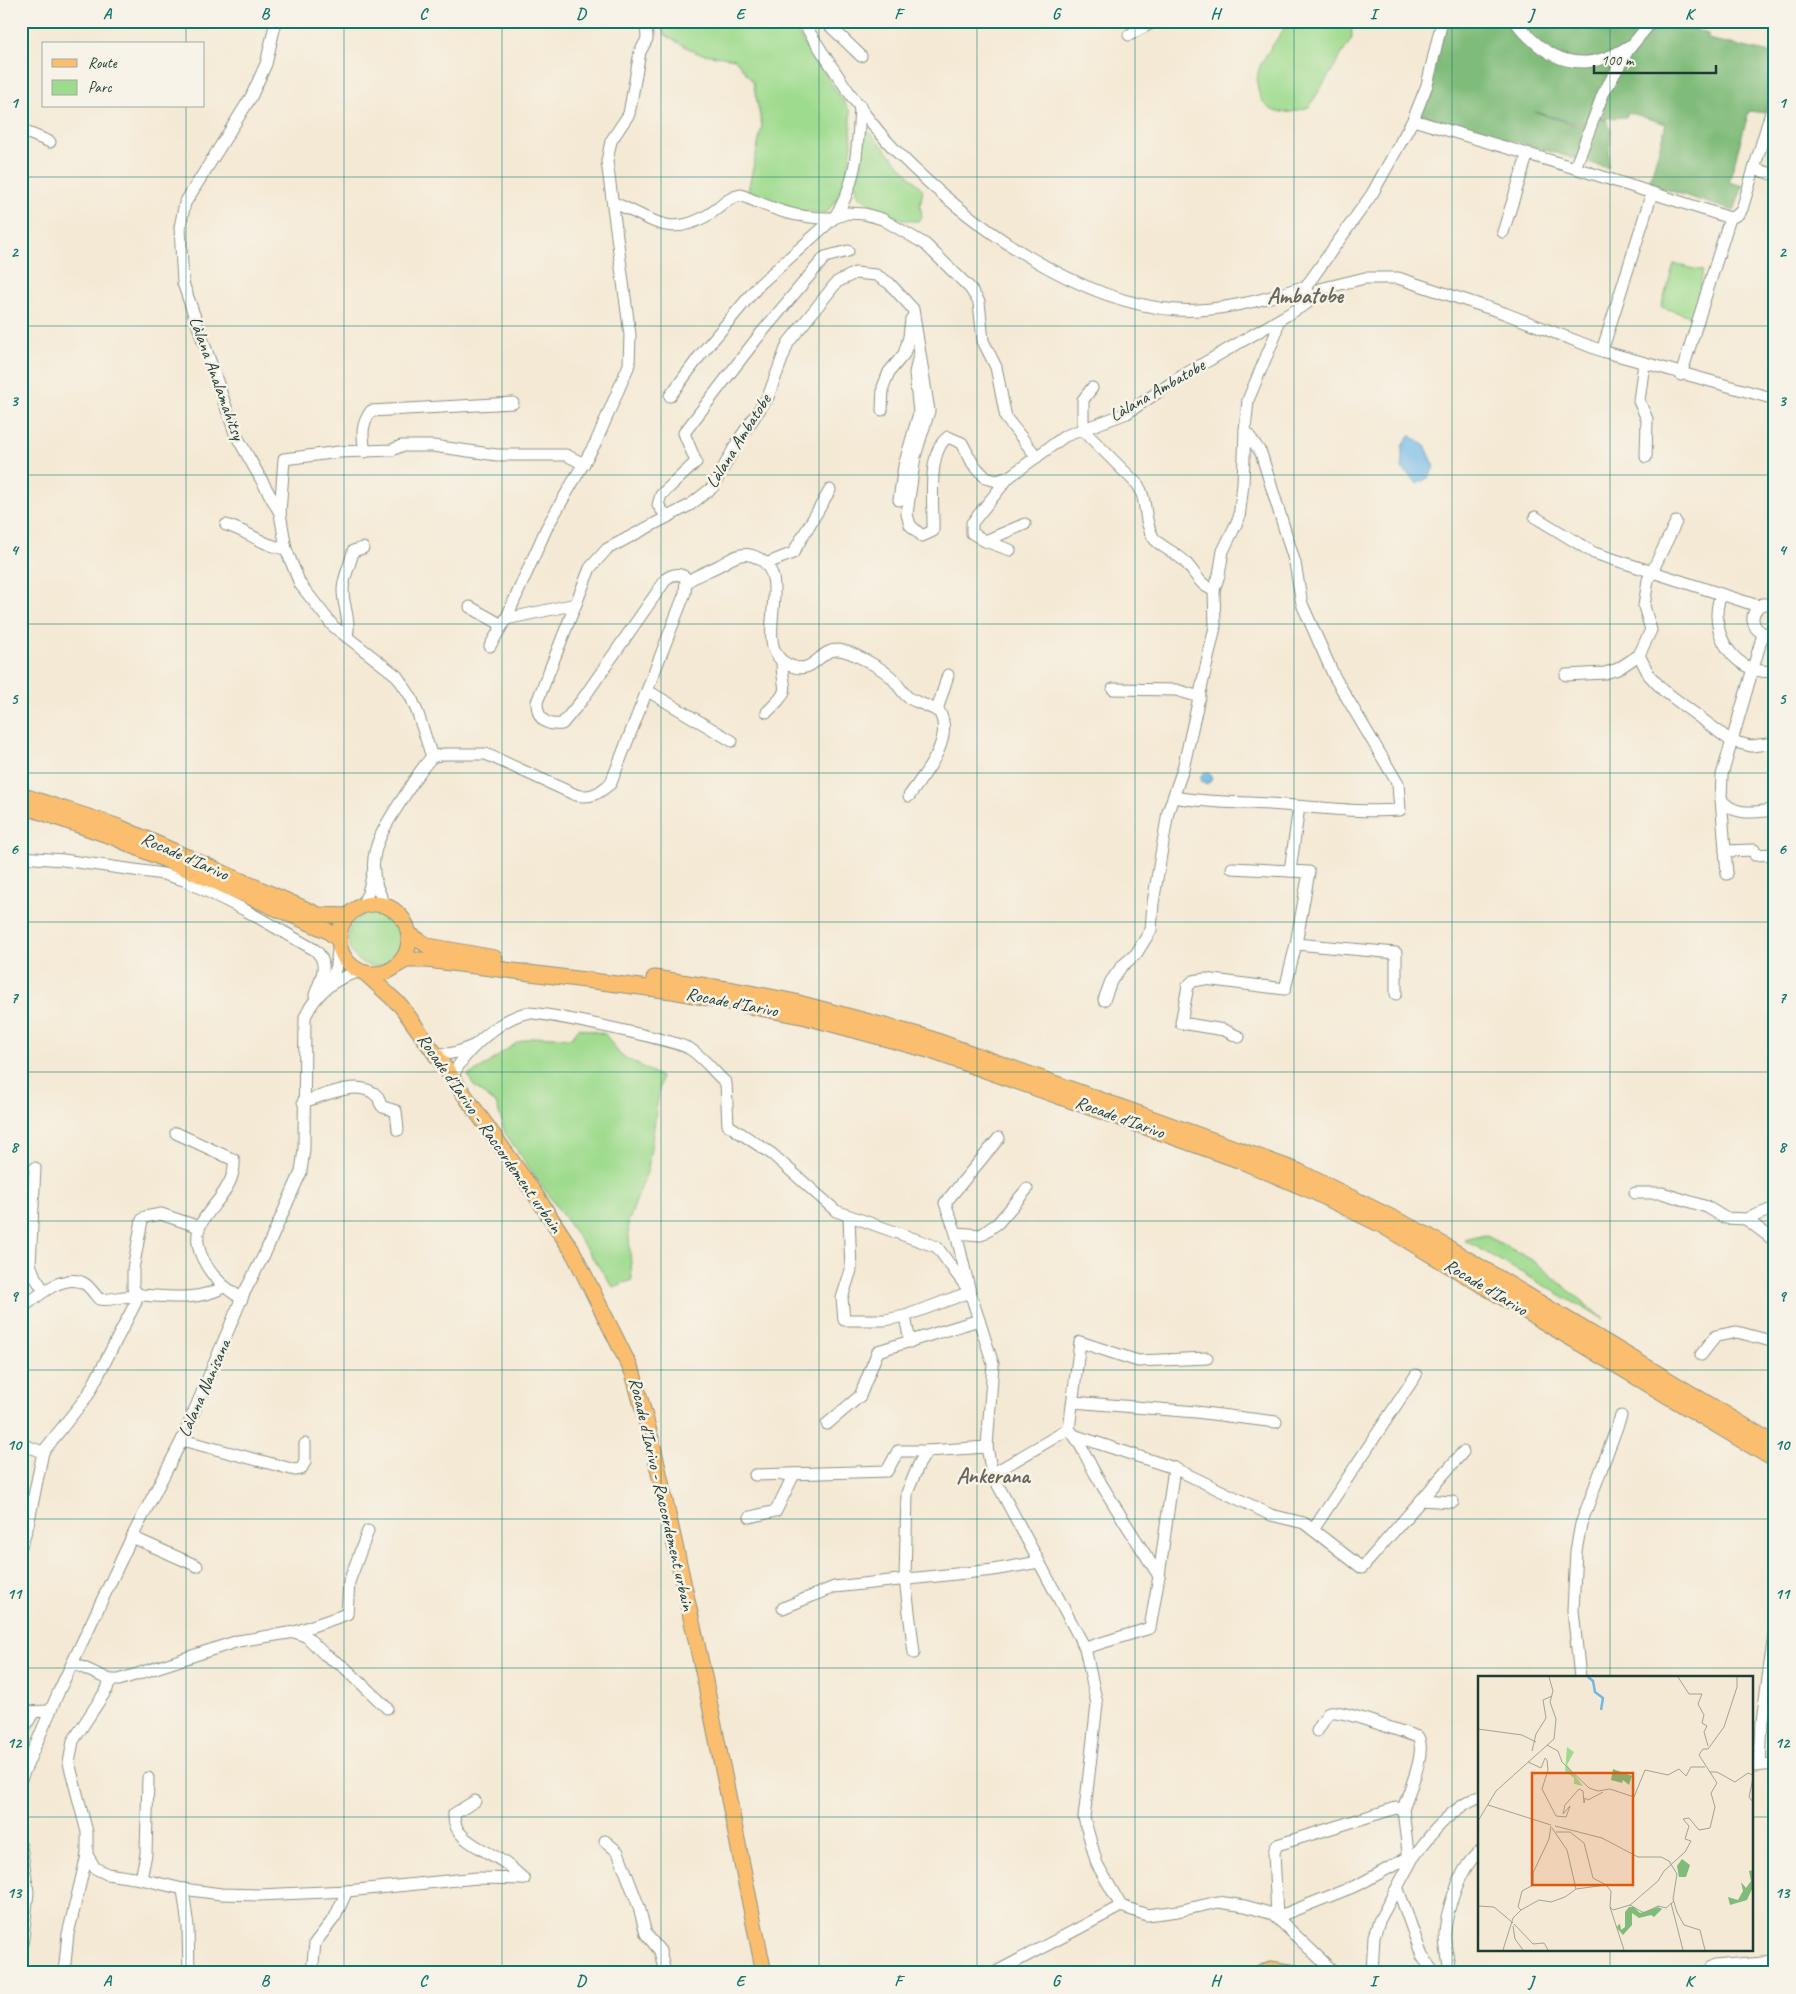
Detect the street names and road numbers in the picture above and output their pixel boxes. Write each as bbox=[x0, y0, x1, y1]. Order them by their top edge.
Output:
street label: Làlana Analamahitsy bbox=[185, 313, 250, 444]
street label: Làlana Ambatobe bbox=[1105, 353, 1210, 426]
street label: Làlana Ambatobe bbox=[700, 389, 776, 492]
street label: Rocade d'Iarivo bbox=[138, 827, 233, 886]
street label: Rocade d'Iarivo bbox=[684, 982, 781, 1022]
street label: Rocade d'Iarivo - Raccordement urbain bbox=[413, 1029, 568, 1238]
street label: Rocade d'Iarivo bbox=[1073, 1091, 1169, 1144]
street label: Rocade d'Iarivo bbox=[1440, 1254, 1533, 1321]
street label: Làlana Nanisana bbox=[173, 1334, 236, 1440]
street label: Rocade d'Iarivo - Raccordement urbain bbox=[624, 1375, 700, 1614]

